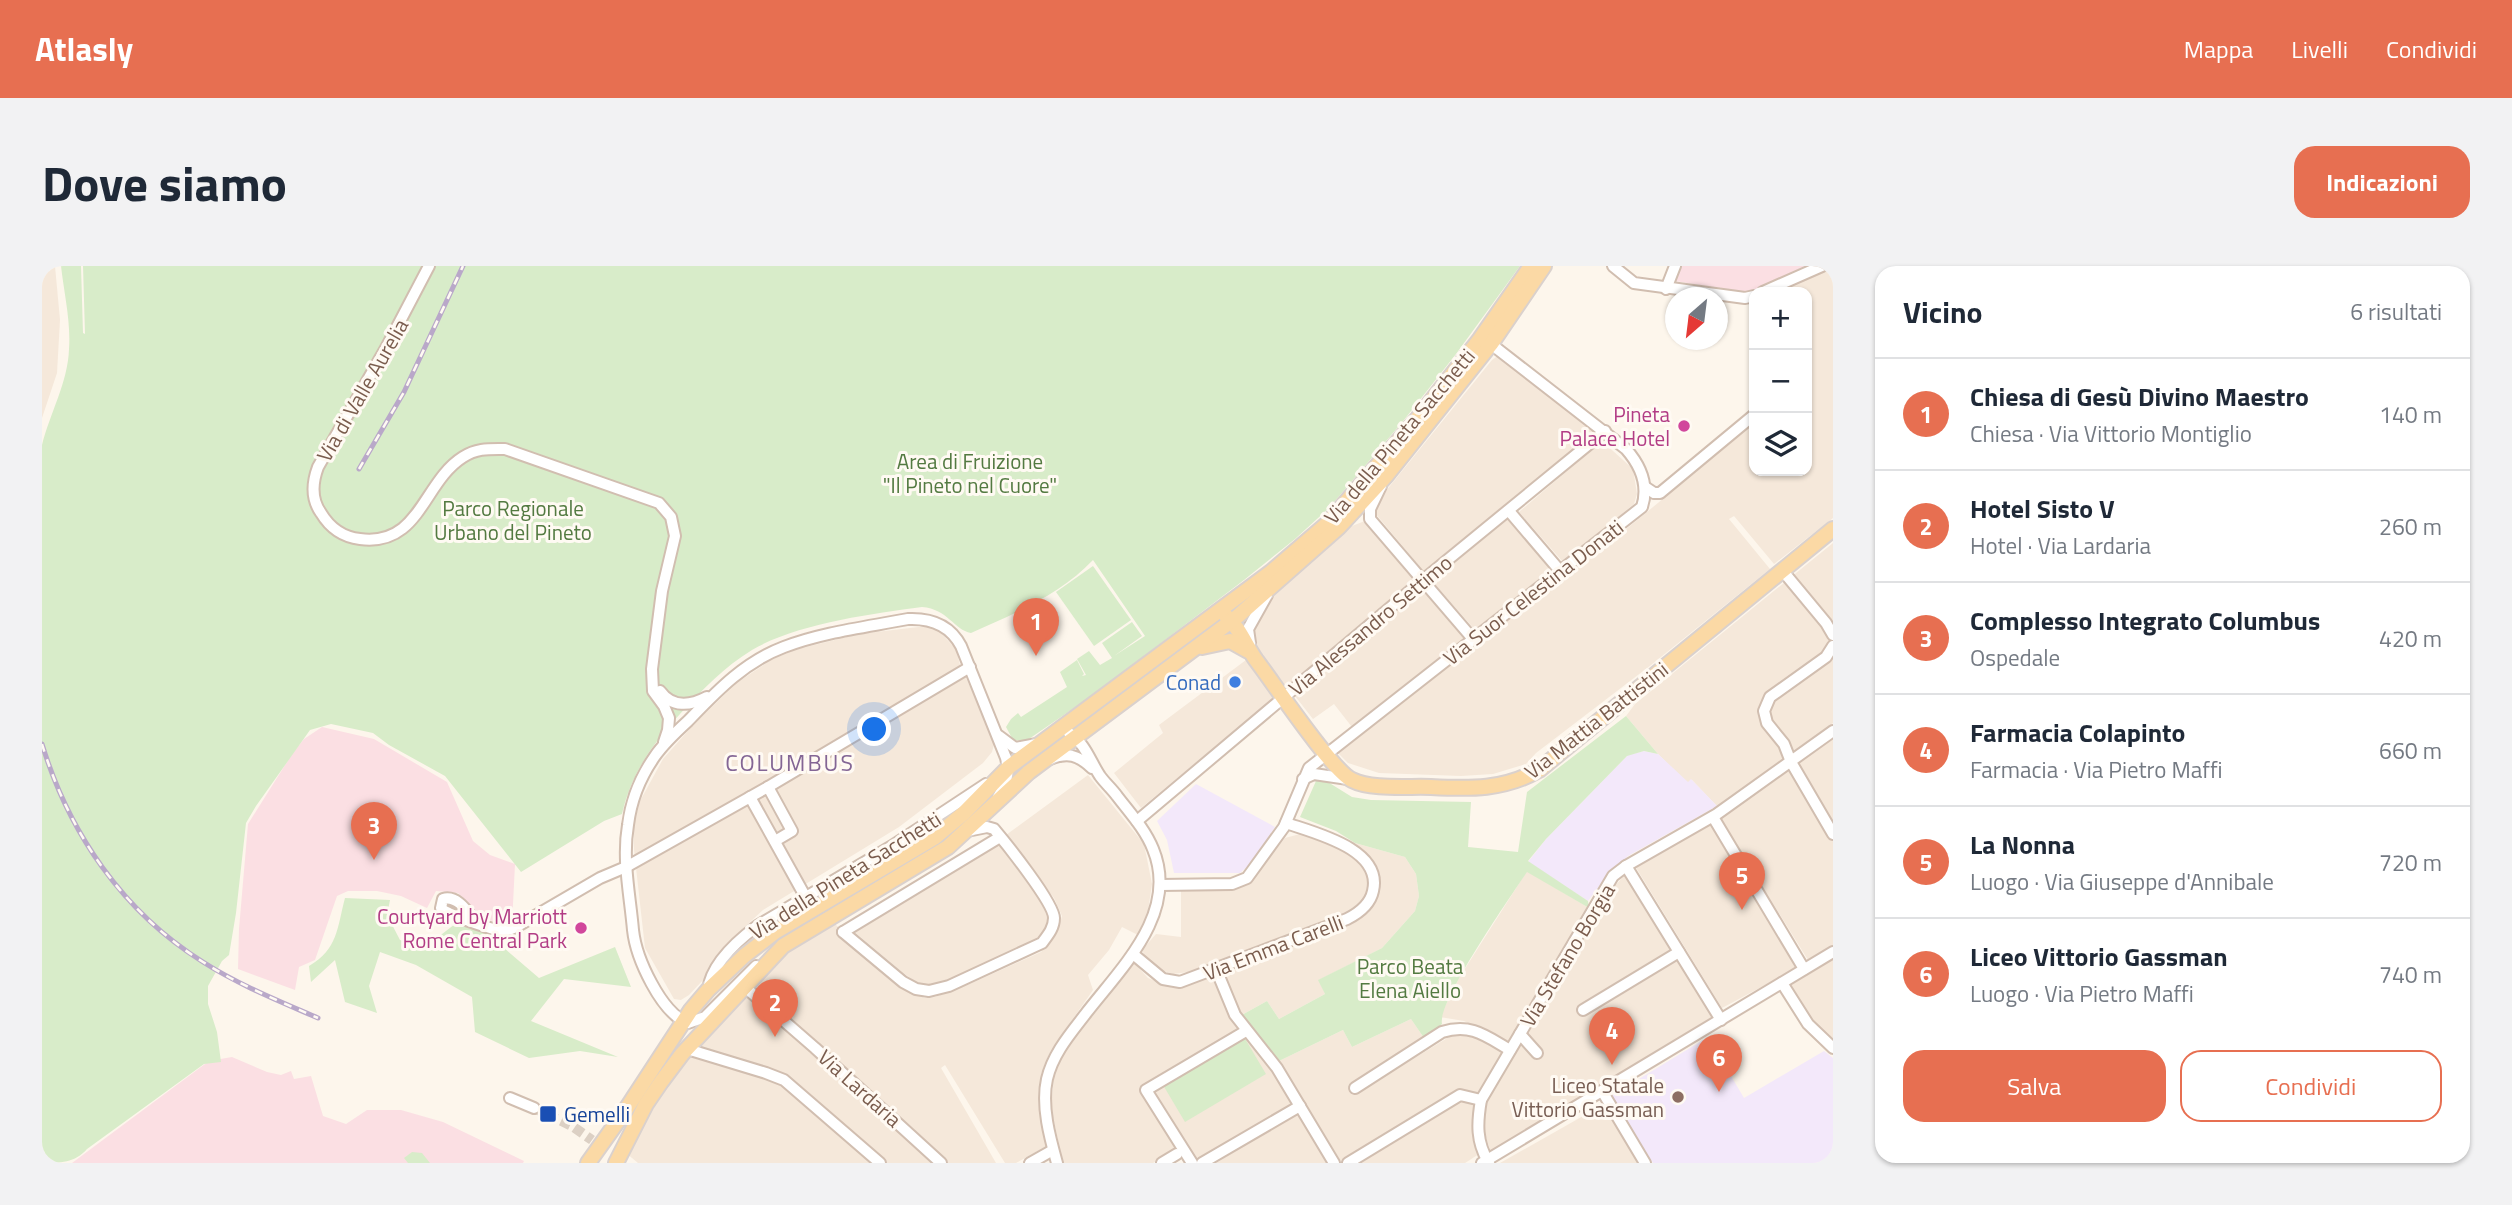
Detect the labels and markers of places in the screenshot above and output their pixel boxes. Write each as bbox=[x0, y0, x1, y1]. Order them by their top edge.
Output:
place label: Pineta Palace Hotel bbox=[1560, 398, 1670, 454]
marker: Pineta Palace Hotel bbox=[1676, 418, 1692, 434]
pin: 1 bbox=[1013, 598, 1059, 656]
place label: Conad bbox=[1166, 666, 1221, 698]
marker: Conad bbox=[1227, 674, 1243, 690]
pin: 3 bbox=[351, 802, 397, 860]
pin: 5 bbox=[1719, 852, 1765, 910]
place label: Courtyard by Marriott Rome Central Park bbox=[377, 900, 568, 956]
marker: Courtyard by Marriott Rome Central Park bbox=[573, 920, 589, 936]
pin: 2 bbox=[752, 979, 798, 1037]
pin: 4 bbox=[1589, 1007, 1635, 1065]
pin: 6 bbox=[1696, 1034, 1742, 1092]
place label: Liceo Statale Vittorio Gassman bbox=[1511, 1069, 1664, 1125]
marker: Liceo Statale Vittorio Gassman bbox=[1670, 1089, 1686, 1105]
place label: Gemelli bbox=[564, 1098, 630, 1130]
marker: Gemelli bbox=[538, 1104, 558, 1124]

